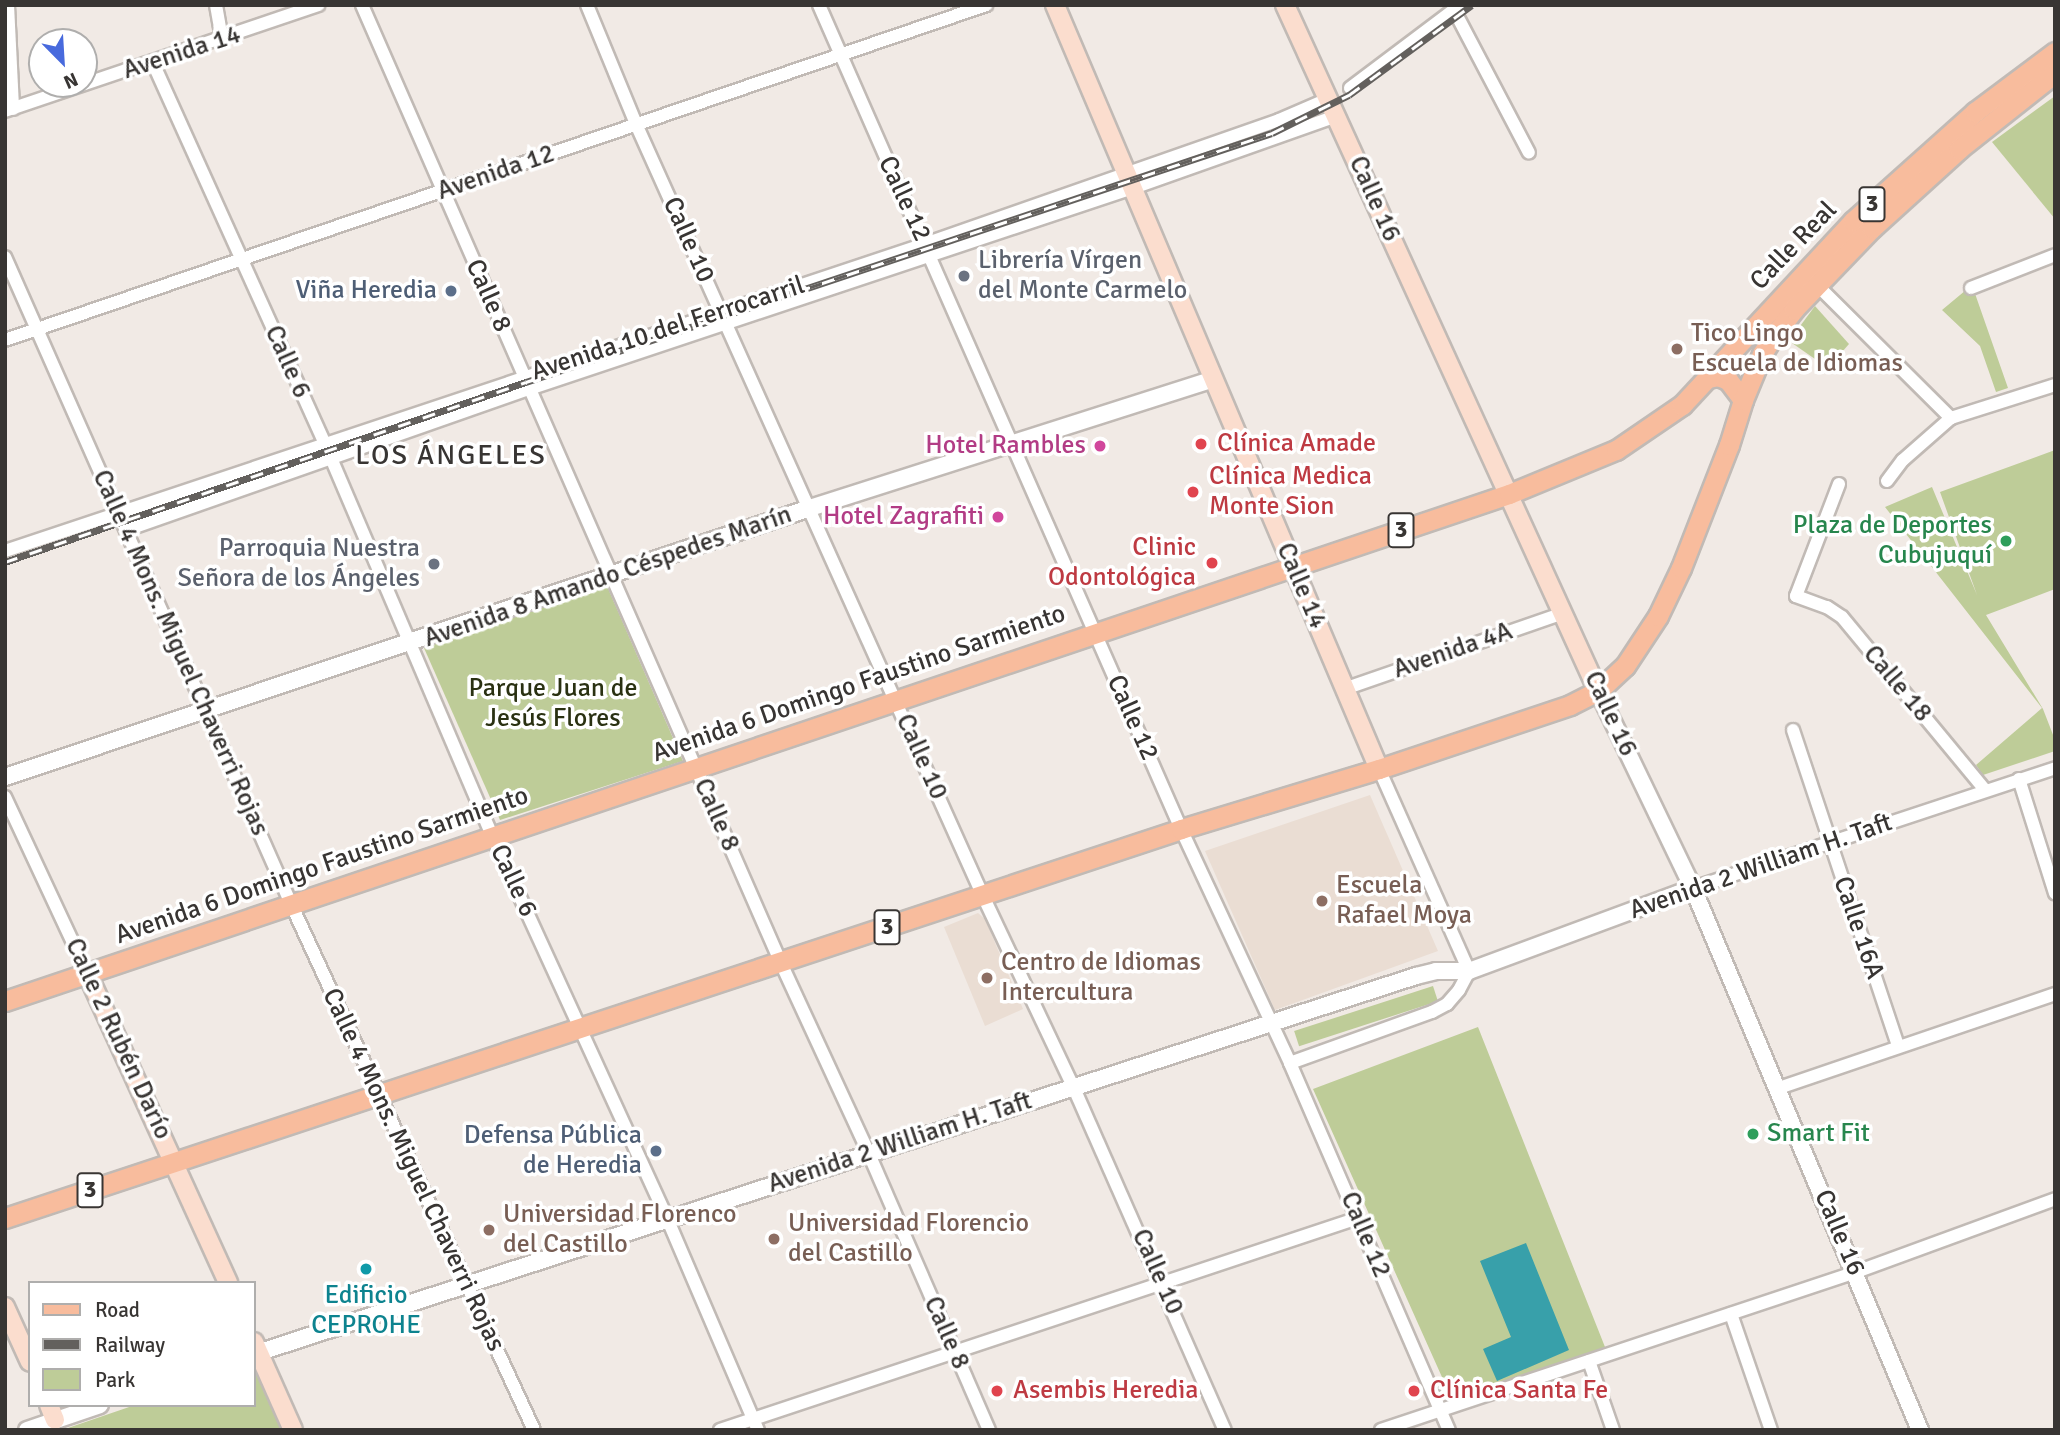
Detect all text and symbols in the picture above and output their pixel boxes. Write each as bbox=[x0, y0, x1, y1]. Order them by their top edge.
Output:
street label: Avenida 14 bbox=[119, 19, 245, 87]
north arrow bbox=[28, 28, 98, 98]
text: N bbox=[60, 67, 82, 94]
street label: Avenida 12 bbox=[433, 138, 559, 208]
street label: Calle 16 bbox=[1341, 151, 1407, 247]
street label: Calle 12 bbox=[871, 152, 937, 246]
road number: 3 bbox=[1858, 184, 1886, 224]
street label: Calle 10 bbox=[655, 192, 721, 288]
street label: Calle Real bbox=[1744, 195, 1844, 297]
place label: Librería Vírgen del Monte Carmelo bbox=[978, 245, 1187, 306]
street label: Calle 8 bbox=[458, 255, 518, 337]
marker: Librería Vírgen del Monte Carmelo bbox=[956, 268, 972, 284]
street label: Avenida 10 del Ferrocarril bbox=[527, 270, 809, 388]
place label: Viña Heredia bbox=[295, 275, 437, 307]
marker: Viña Heredia bbox=[443, 283, 459, 299]
place label: Tico Lingo Escuela de Idiomas bbox=[1691, 318, 1903, 380]
street label: Calle 6 bbox=[257, 321, 317, 403]
marker: Tico Lingo Escuela de Idiomas bbox=[1669, 341, 1685, 357]
place label: Clínica Amade bbox=[1217, 428, 1376, 460]
place label: Hotel Rambles bbox=[925, 430, 1086, 462]
marker: Clínica Amade bbox=[1191, 434, 1211, 454]
district label: LOS ÁNGELES bbox=[357, 438, 545, 472]
marker: Hotel Rambles bbox=[1092, 438, 1108, 454]
place label: Clínica Medica Monte Sion bbox=[1209, 461, 1372, 522]
street label: Calle 4 Mons. Miguel Chaverri Rojas bbox=[85, 465, 275, 841]
marker: Clínica Medica Monte Sion bbox=[1183, 482, 1203, 502]
street label: Avenida 8 Amando Céspedes Marín bbox=[420, 499, 796, 655]
place label: Hotel Zagrafiti bbox=[823, 501, 984, 533]
marker: Hotel Zagrafiti bbox=[990, 509, 1006, 525]
road number: 3 bbox=[1387, 509, 1415, 550]
place label: Plaza de Deportes Cubujuquí bbox=[1793, 510, 1992, 572]
place label: Clinic Odontológica bbox=[1048, 532, 1196, 594]
place label: Parroquia Nuestra Señora de los Ángeles bbox=[177, 533, 420, 594]
marker: Plaza de Deportes Cubujuquí bbox=[1998, 533, 2014, 549]
street label: Calle 14 bbox=[1269, 538, 1333, 634]
marker: Clinic Odontológica bbox=[1202, 553, 1222, 573]
marker: Parroquia Nuestra Señora de los Ángeles bbox=[426, 556, 442, 572]
street label: Avenida 6 Domingo Faustino Sarmiento bbox=[648, 598, 1070, 770]
street label: Avenida 4A bbox=[1389, 616, 1517, 686]
street label: Calle 18 bbox=[1856, 639, 1938, 729]
street label: Calle 16 bbox=[1577, 667, 1643, 761]
street label: Calle 12 bbox=[1099, 670, 1165, 766]
park label: Parque Juan de Jesús Flores bbox=[468, 673, 638, 734]
street label: Calle 10 bbox=[888, 709, 954, 805]
street label: Calle 8 bbox=[686, 774, 746, 856]
street label: Avenida 6 Domingo Faustino Sarmiento bbox=[111, 780, 533, 952]
street label: Avenida 2 William H. Taft bbox=[1626, 807, 1896, 927]
street label: Calle 6 bbox=[483, 840, 543, 922]
place label: Escuela Rafael Moya bbox=[1336, 870, 1472, 931]
street label: Calle 16A bbox=[1826, 873, 1890, 983]
marker: Escuela Rafael Moya bbox=[1314, 893, 1330, 909]
road number: 3 bbox=[873, 906, 901, 947]
street label: Calle 2 Rubén Darío bbox=[58, 934, 178, 1144]
place label: Centro de Idiomas Intercultura bbox=[1001, 947, 1201, 1009]
marker: Centro de Idiomas Intercultura bbox=[979, 970, 995, 986]
street label: Calle 4 Mons. Miguel Chaverri Rojas bbox=[315, 984, 511, 1356]
street label: Avenida 2 William H. Taft bbox=[764, 1086, 1036, 1200]
place label: Smart Fit bbox=[1767, 1118, 1870, 1150]
place label: Defensa Pública de Heredia bbox=[464, 1120, 642, 1182]
marker: Smart Fit bbox=[1745, 1126, 1761, 1142]
marker: Defensa Pública de Heredia bbox=[648, 1143, 664, 1159]
road number: 3 bbox=[76, 1170, 104, 1210]
street label: Calle 16 bbox=[1807, 1185, 1871, 1281]
street label: Calle 12 bbox=[1333, 1187, 1397, 1283]
place label: Universidad Florenco del Castillo bbox=[503, 1199, 737, 1260]
place label: Universidad Florencio del Castillo bbox=[788, 1208, 1029, 1270]
marker: Universidad Florenco del Castillo bbox=[481, 1222, 497, 1238]
street label: Calle 10 bbox=[1124, 1224, 1190, 1320]
marker: Universidad Florencio del Castillo bbox=[766, 1231, 782, 1247]
marker: Edificio CEPROHE bbox=[358, 1261, 374, 1277]
place label: Edificio CEPROHE bbox=[311, 1280, 421, 1342]
legend bbox=[28, 1281, 256, 1407]
street label: Calle 8 bbox=[916, 1292, 976, 1374]
text: Road bbox=[95, 1297, 140, 1323]
text: Railway bbox=[95, 1332, 165, 1358]
text: Park bbox=[95, 1367, 135, 1393]
place label: Asembis Heredia bbox=[1013, 1375, 1198, 1407]
place label: Clínica Santa Fe bbox=[1430, 1375, 1608, 1407]
marker: Asembis Heredia bbox=[987, 1381, 1007, 1401]
marker: Clínica Santa Fe bbox=[1404, 1381, 1424, 1401]

